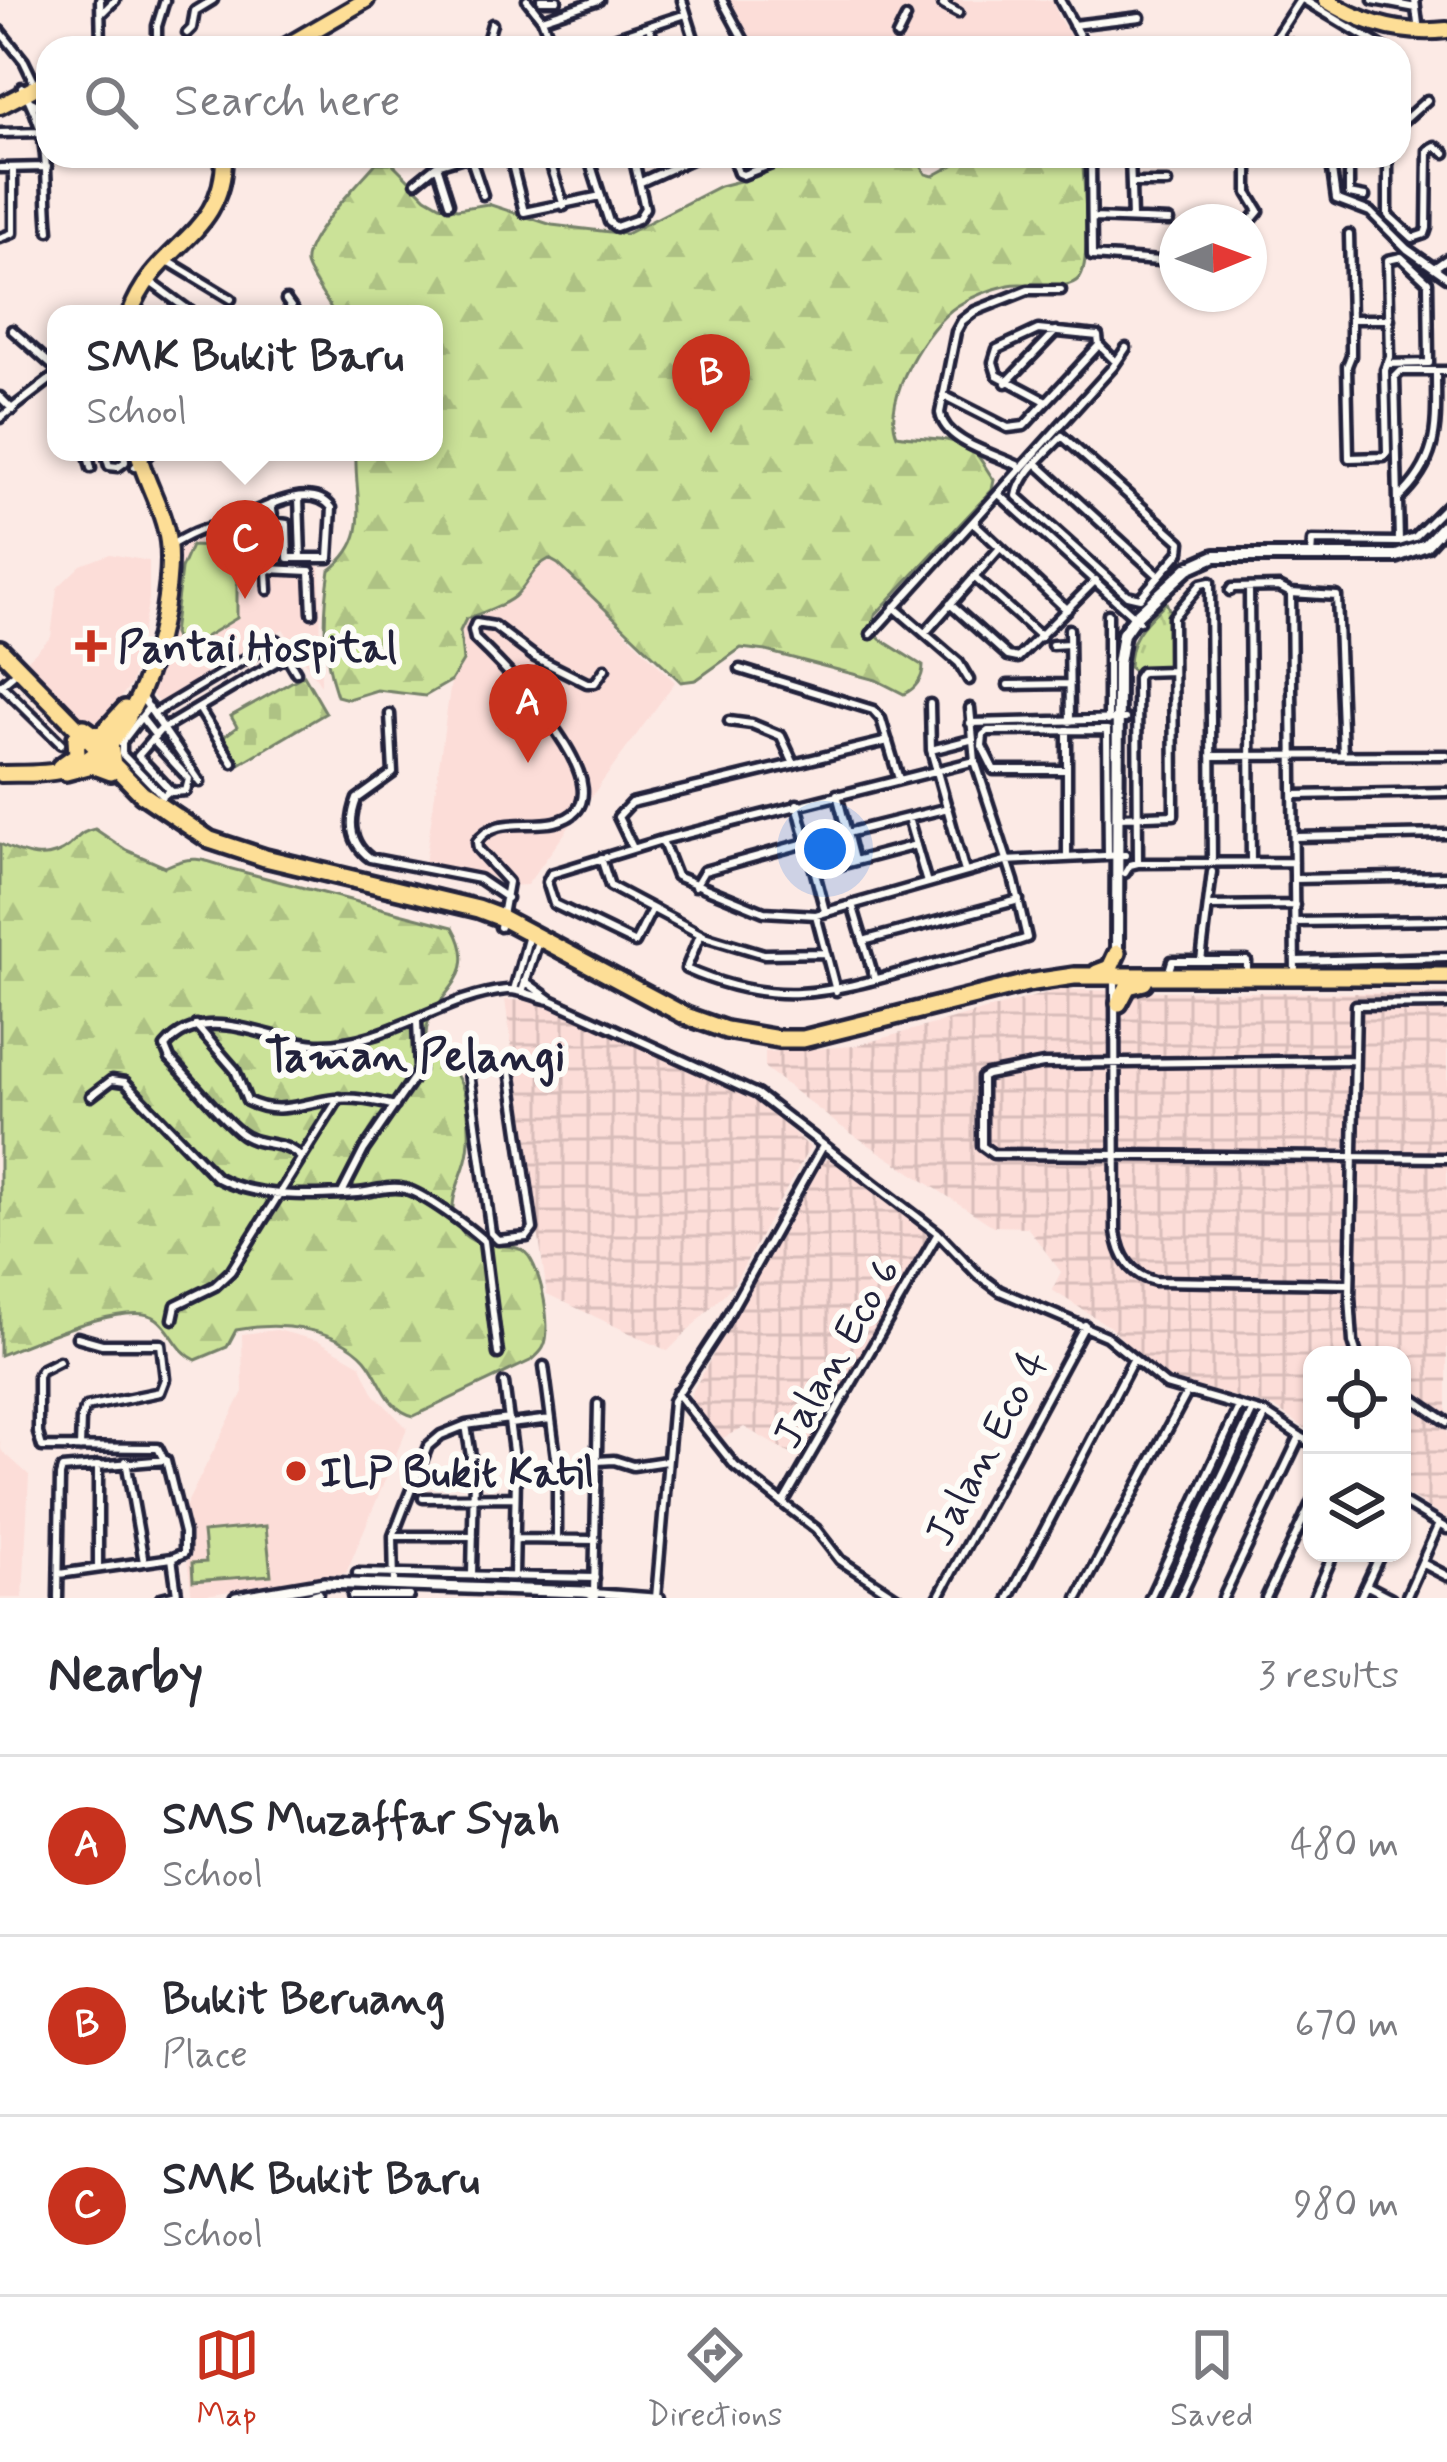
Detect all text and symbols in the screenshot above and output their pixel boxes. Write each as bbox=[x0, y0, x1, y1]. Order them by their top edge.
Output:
search box bbox=[36, 36, 1411, 168]
icon: search bbox=[78, 69, 144, 135]
text: Search here bbox=[174, 73, 401, 132]
north arrow bbox=[1159, 204, 1267, 312]
popup bbox=[47, 305, 443, 461]
text: SMK Bukit Baru bbox=[86, 328, 404, 387]
pin: B bbox=[672, 334, 750, 433]
text: School bbox=[86, 387, 187, 438]
pin: C bbox=[206, 500, 284, 599]
place label: Pantai Hospital bbox=[118, 622, 397, 677]
marker: Pantai Hospital bbox=[75, 630, 107, 662]
pin: A bbox=[489, 664, 567, 763]
your location bbox=[795, 819, 855, 879]
district label: Taman Pelangi bbox=[265, 1028, 565, 1087]
street label: Jalan Eco 6 bbox=[761, 1248, 915, 1459]
street label: Jalan Eco 4 bbox=[913, 1341, 1063, 1556]
map controls bbox=[1303, 1346, 1411, 1562]
button: locate bbox=[1303, 1346, 1411, 1454]
place label: ILP Bukit Katil bbox=[320, 1447, 594, 1502]
button: layers bbox=[1303, 1454, 1411, 1562]
marker: ILP Bukit Katil bbox=[283, 1458, 309, 1484]
text: Nearby bbox=[48, 1643, 203, 1709]
text: 3 results bbox=[1258, 1651, 1399, 1702]
text: SMS Muzaffar Syah bbox=[162, 1791, 560, 1850]
text: A bbox=[74, 1820, 100, 1871]
text: 480 m bbox=[1290, 1820, 1399, 1871]
text: School bbox=[162, 1850, 263, 1901]
text: Bukit Beruang bbox=[162, 1971, 445, 2030]
text: B bbox=[75, 2000, 99, 2051]
text: 670 m bbox=[1294, 2000, 1399, 2051]
text: Place bbox=[162, 2030, 248, 2081]
text: SMK Bukit Baru bbox=[162, 2151, 480, 2210]
text: C bbox=[73, 2180, 101, 2231]
text: 980 m bbox=[1293, 2180, 1399, 2231]
text: School bbox=[162, 2210, 263, 2261]
tab: Map bbox=[194, 2322, 260, 2438]
tab: Directions bbox=[647, 2322, 783, 2438]
tab: Saved bbox=[1170, 2322, 1253, 2438]

